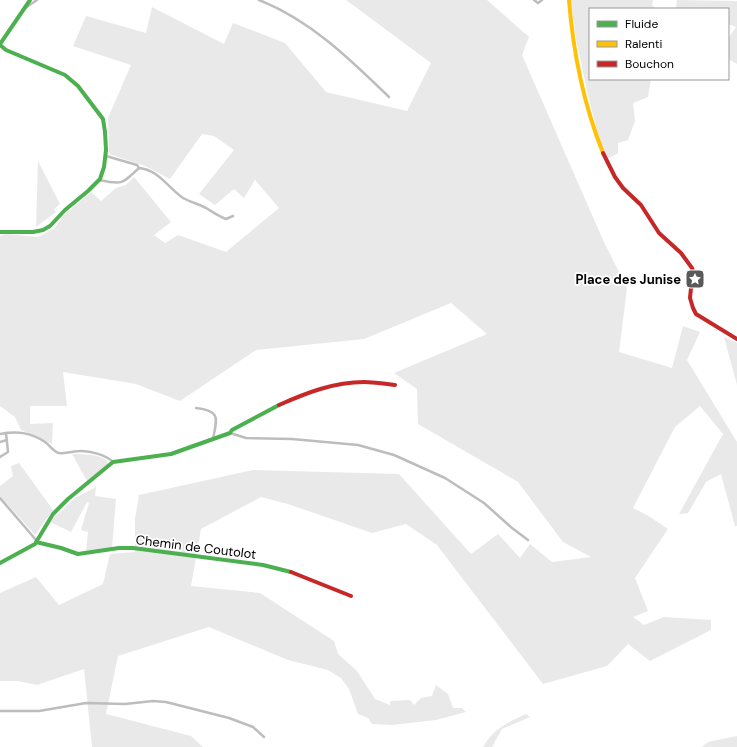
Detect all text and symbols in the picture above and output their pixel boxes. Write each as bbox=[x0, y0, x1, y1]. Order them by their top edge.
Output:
legend bbox=[589, 8, 729, 80]
text: Fluide bbox=[625, 16, 658, 32]
text: Ralenti bbox=[625, 36, 663, 52]
text: Bouchon bbox=[625, 56, 674, 72]
place icon: Place des Junise bbox=[684, 268, 706, 290]
place label: Place des Junise bbox=[575, 271, 681, 288]
street label: Chemin de Coutolot bbox=[135, 531, 257, 563]

